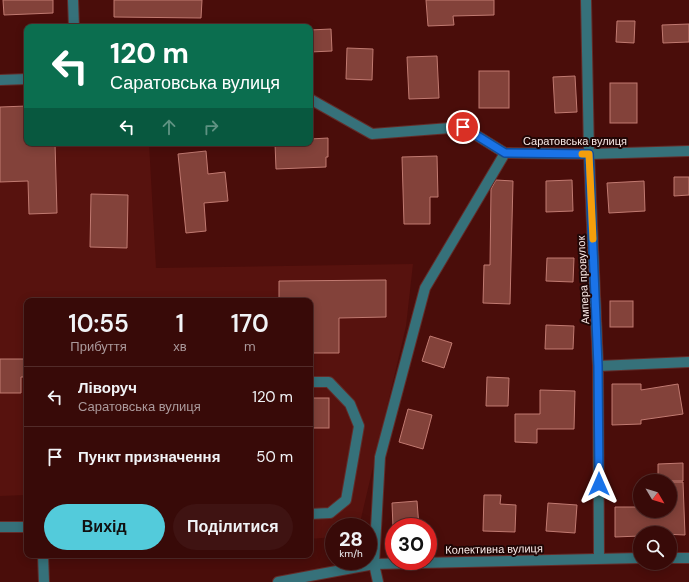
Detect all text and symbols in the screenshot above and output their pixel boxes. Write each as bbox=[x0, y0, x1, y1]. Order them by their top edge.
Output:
text: 120 m bbox=[110, 35, 189, 72]
icon: left bbox=[44, 40, 96, 92]
text: Саратовська вулиця bbox=[110, 71, 280, 95]
pin bbox=[446, 110, 480, 144]
icon: left bbox=[116, 116, 138, 138]
icon: ahead bbox=[158, 116, 180, 138]
icon: right bbox=[200, 116, 222, 138]
icon: arrive bbox=[452, 116, 474, 138]
street label: Саратовська вулиця bbox=[523, 134, 627, 148]
street label: Ампера провулок bbox=[574, 235, 592, 325]
text: 10:55 bbox=[68, 308, 129, 339]
text: 1 bbox=[176, 308, 184, 339]
text: 170 bbox=[231, 308, 269, 339]
text: Прибуття bbox=[70, 338, 127, 355]
text: хв bbox=[173, 338, 187, 355]
text: m bbox=[244, 338, 256, 355]
text: Ліворуч bbox=[78, 378, 137, 398]
icon: left bbox=[44, 386, 66, 408]
text: 120 m bbox=[252, 387, 293, 407]
text: Саратовська вулиця bbox=[78, 398, 201, 415]
icon: arrive bbox=[44, 446, 66, 468]
text: Пункт призначення bbox=[78, 447, 220, 467]
text: 50 m bbox=[256, 447, 293, 467]
position arrow bbox=[578, 463, 620, 505]
north arrow bbox=[633, 474, 677, 518]
map controls bbox=[633, 474, 677, 570]
button: Вихід bbox=[44, 504, 165, 550]
button: Поділитися bbox=[173, 504, 293, 550]
speed limit sign: 30 bbox=[385, 518, 437, 570]
text: 28 bbox=[339, 526, 363, 552]
button: search bbox=[633, 526, 677, 570]
street label: Колективна вулиця bbox=[445, 541, 543, 557]
text: km/h bbox=[339, 547, 363, 560]

